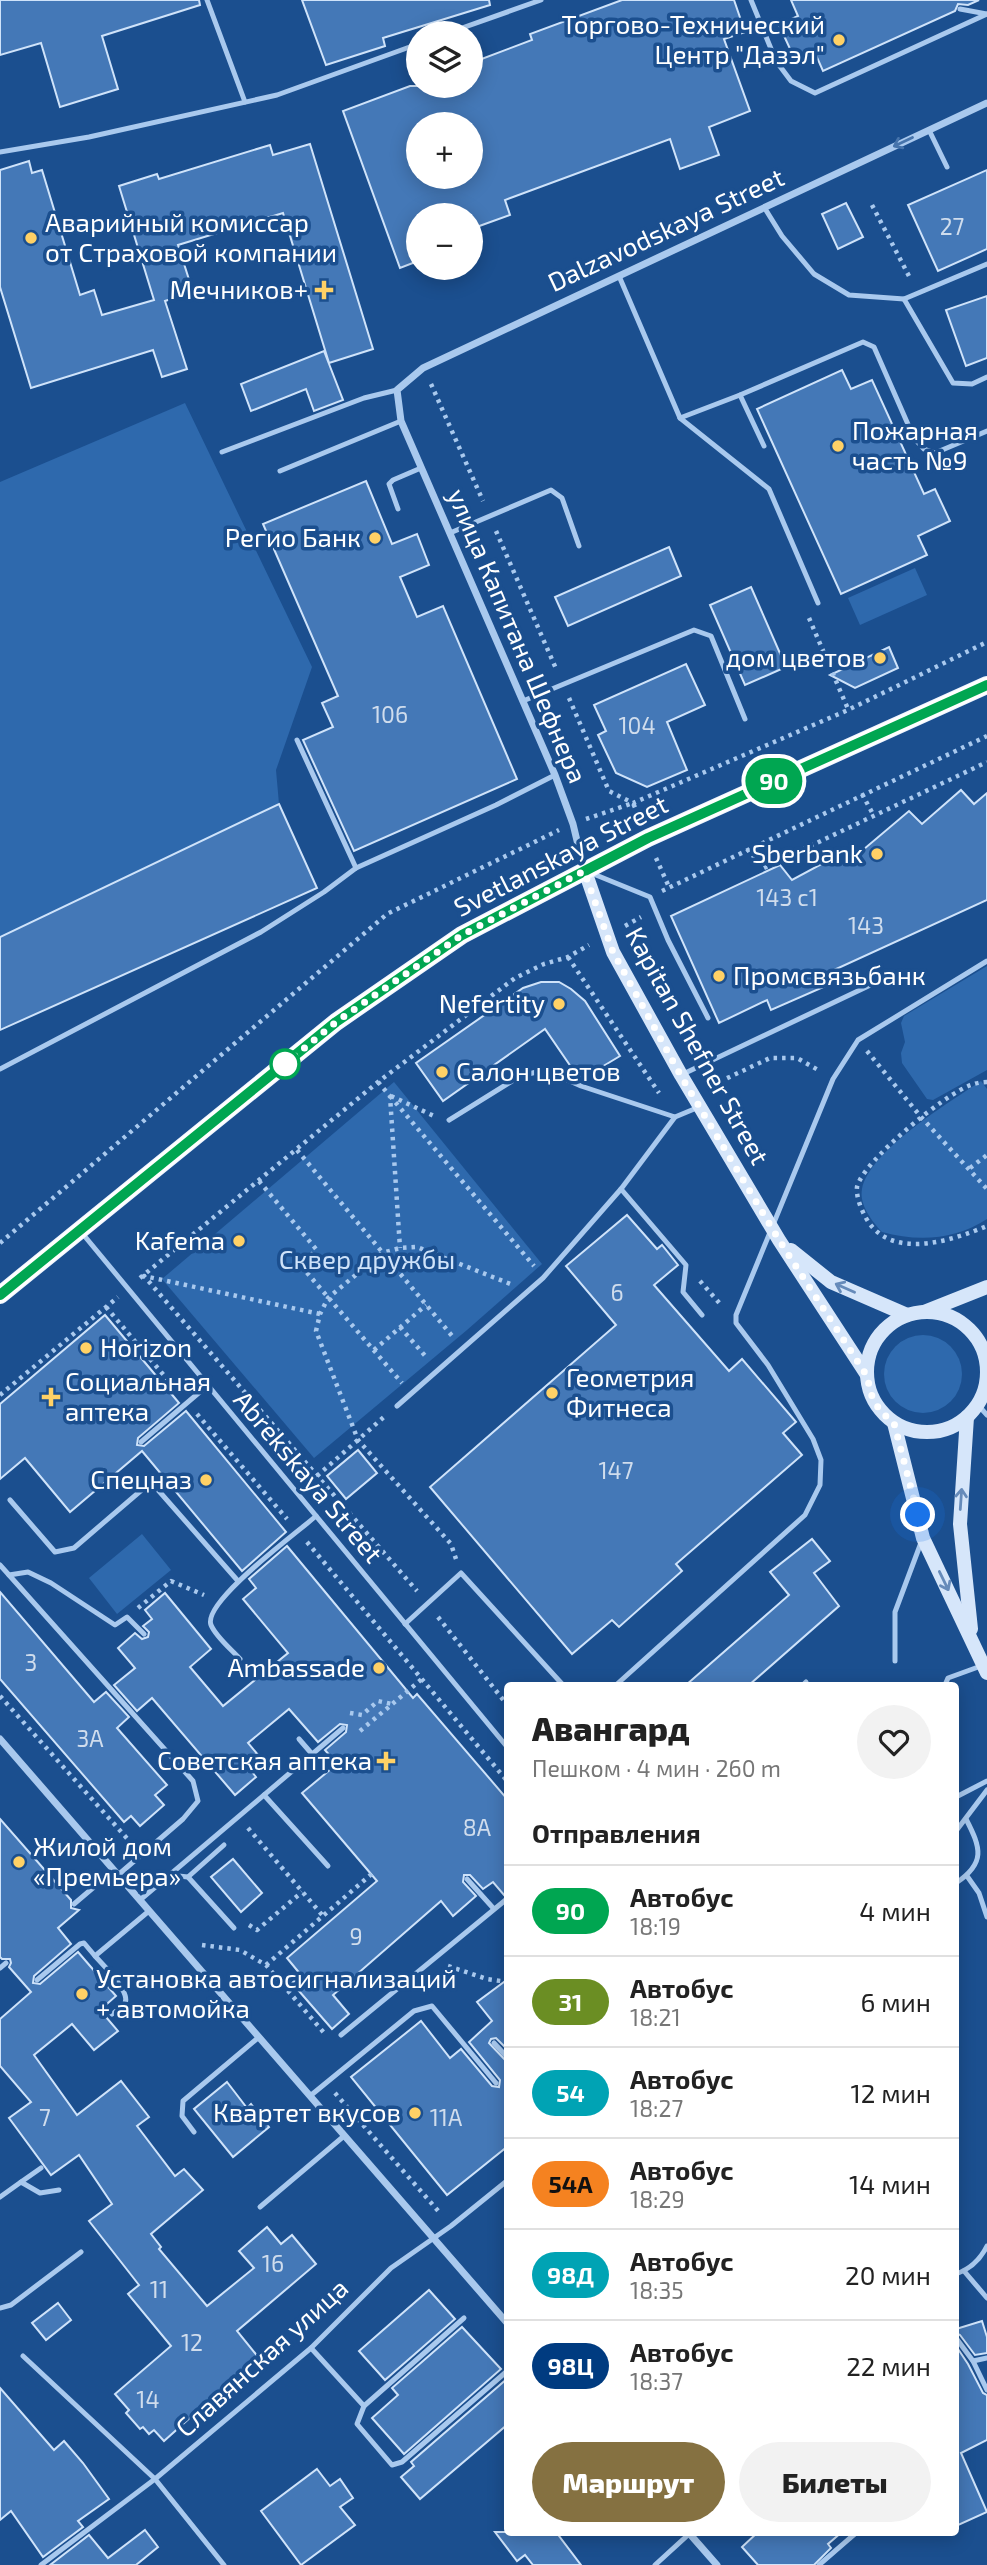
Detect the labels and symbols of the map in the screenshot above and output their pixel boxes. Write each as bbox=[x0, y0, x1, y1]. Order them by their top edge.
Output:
place label: Торгово-Технический Центр "Дазэл" bbox=[561, 8, 825, 69]
marker: Торгово-Технический Центр "Дазэл" bbox=[831, 32, 847, 48]
one-way arrow bbox=[893, 136, 914, 149]
street label: Dalzavodskaya Street bbox=[542, 160, 788, 297]
place label: Аварийный комиссар от Страховой компании bbox=[45, 206, 337, 267]
house number: 27 bbox=[940, 212, 965, 240]
marker: Аварийный комиссар от Страховой компании bbox=[23, 230, 39, 246]
place label: Мечников+ bbox=[170, 273, 308, 304]
marker: Мечников+ bbox=[314, 280, 334, 300]
place label: Пожарная часть №9 bbox=[852, 414, 978, 475]
marker: Пожарная часть №9 bbox=[830, 438, 846, 454]
street label: улица Капитана Шефнера bbox=[441, 484, 594, 788]
place label: Регио Банк bbox=[225, 521, 361, 552]
marker: Регио Банк bbox=[367, 530, 383, 546]
place label: дом цветов bbox=[726, 641, 866, 672]
marker: дом цветов bbox=[872, 650, 888, 666]
house number: 106 bbox=[372, 700, 408, 728]
house number: 104 bbox=[618, 711, 656, 739]
line badge: 90 bbox=[742, 758, 806, 804]
street label: Svetlanskaya Street bbox=[448, 787, 672, 922]
place label: Sberbank bbox=[752, 837, 863, 868]
marker: Sberbank bbox=[869, 846, 885, 862]
house number: 143 с1 bbox=[756, 883, 818, 911]
house number: 143 bbox=[848, 911, 884, 939]
street label: Kapitan Shefner Street bbox=[620, 921, 777, 1170]
place label: Промсвязьбанк bbox=[733, 959, 926, 990]
marker: Промсвязьбанк bbox=[711, 968, 727, 984]
place label: Nefertity bbox=[439, 987, 545, 1018]
marker: Nefertity bbox=[551, 996, 567, 1012]
unlabelled marker bbox=[270, 1049, 300, 1079]
place label: Салон цветов bbox=[456, 1055, 621, 1086]
marker: Салон цветов bbox=[434, 1064, 450, 1080]
place label: Kafema bbox=[135, 1224, 225, 1255]
marker: Kafema bbox=[231, 1233, 247, 1249]
park label: Сквер дружбы bbox=[279, 1243, 455, 1275]
house number: 6 bbox=[610, 1278, 624, 1306]
one-way arrow bbox=[834, 1281, 856, 1294]
place label: Horizon bbox=[100, 1331, 192, 1362]
marker: Horizon bbox=[78, 1340, 94, 1356]
place label: Геометрия Фитнеса bbox=[566, 1361, 694, 1422]
place label: Социальная аптека bbox=[65, 1365, 211, 1426]
street label: Abrekskaya Street bbox=[228, 1384, 390, 1568]
marker: Геометрия Фитнеса bbox=[544, 1385, 560, 1401]
marker: Социальная аптека bbox=[43, 1389, 59, 1405]
house number: 147 bbox=[598, 1456, 634, 1484]
place label: Спецназ bbox=[90, 1463, 192, 1494]
marker: Спецназ bbox=[198, 1472, 214, 1488]
one-way arrow bbox=[955, 1489, 968, 1511]
your location bbox=[900, 1497, 935, 1532]
one-way arrow bbox=[937, 1570, 951, 1591]
house number: 3 bbox=[25, 1648, 37, 1676]
place label: Ambassade bbox=[227, 1651, 365, 1682]
marker: Ambassade bbox=[371, 1660, 387, 1676]
house number: 3А bbox=[76, 1724, 104, 1752]
place label: Советская аптека bbox=[157, 1744, 372, 1775]
marker: Советская аптека bbox=[378, 1753, 394, 1769]
house number: 8А bbox=[463, 1813, 492, 1841]
place label: Жилой дом «Премьера» bbox=[33, 1830, 181, 1891]
marker: Жилой дом «Премьера» bbox=[11, 1854, 27, 1870]
house number: 9 bbox=[349, 1922, 363, 1950]
place label: Установка автосигнализаций + автомойка bbox=[96, 1962, 457, 2023]
marker: Установка автосигнализаций + автомойка bbox=[74, 1986, 90, 2002]
place label: Квартет вкусов bbox=[213, 2096, 401, 2128]
house number: 7 bbox=[39, 2103, 51, 2131]
house number: 11А bbox=[430, 2103, 463, 2131]
marker: Квартет вкусов bbox=[407, 2105, 423, 2121]
house number: 16 bbox=[262, 2249, 284, 2277]
street label: Славянская улица bbox=[168, 2271, 354, 2443]
house number: 11 bbox=[150, 2275, 168, 2303]
house number: 12 bbox=[181, 2328, 203, 2356]
house number: 14 bbox=[136, 2385, 160, 2413]

